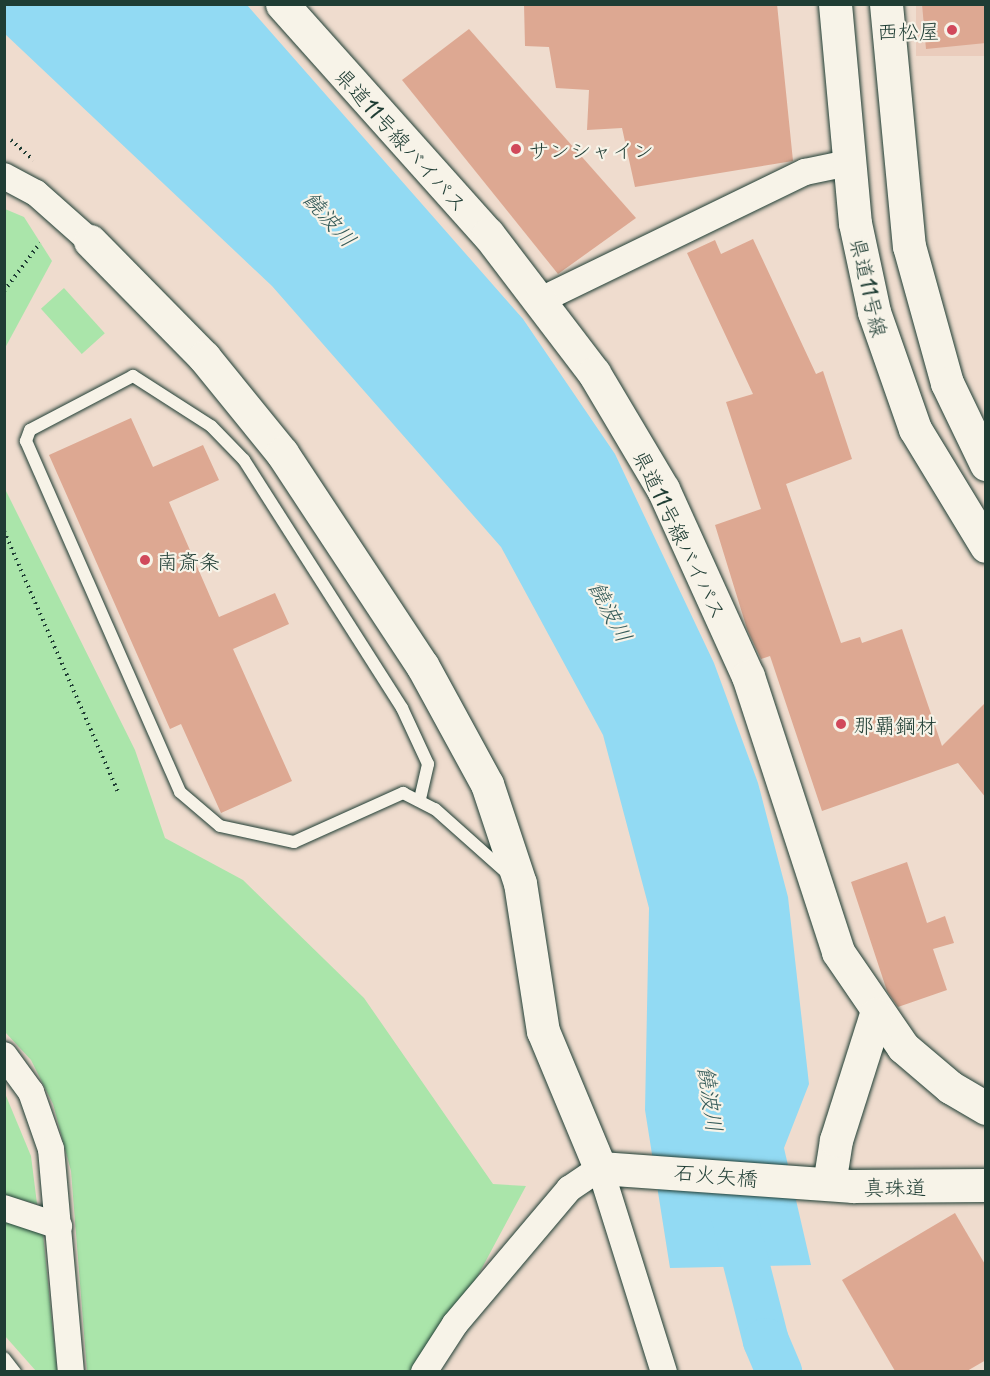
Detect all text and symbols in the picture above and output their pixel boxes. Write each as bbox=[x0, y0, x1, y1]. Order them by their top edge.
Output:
place label: 西松屋 bbox=[877, 17, 940, 43]
marker: 西松屋 bbox=[945, 23, 959, 37]
street label: 県道11号線バイパス bbox=[331, 62, 473, 216]
place label: サンシャイン bbox=[528, 136, 654, 162]
marker: サンシャイン bbox=[509, 142, 523, 156]
water label: 饒波川 bbox=[299, 185, 363, 251]
street label: 県道11号線 bbox=[846, 235, 894, 339]
street label: 県道11号線バイパス bbox=[629, 445, 733, 623]
place label: 南斎条 bbox=[157, 547, 220, 573]
marker: 南斎条 bbox=[138, 553, 152, 567]
water label: 饒波川 bbox=[585, 576, 639, 646]
place label: 那覇鋼材 bbox=[853, 711, 937, 737]
marker: 那覇鋼材 bbox=[834, 717, 848, 731]
water label: 饒波川 bbox=[694, 1064, 730, 1134]
street label: 石火矢橋 bbox=[673, 1158, 759, 1190]
street label: 真珠道 bbox=[864, 1173, 926, 1199]

